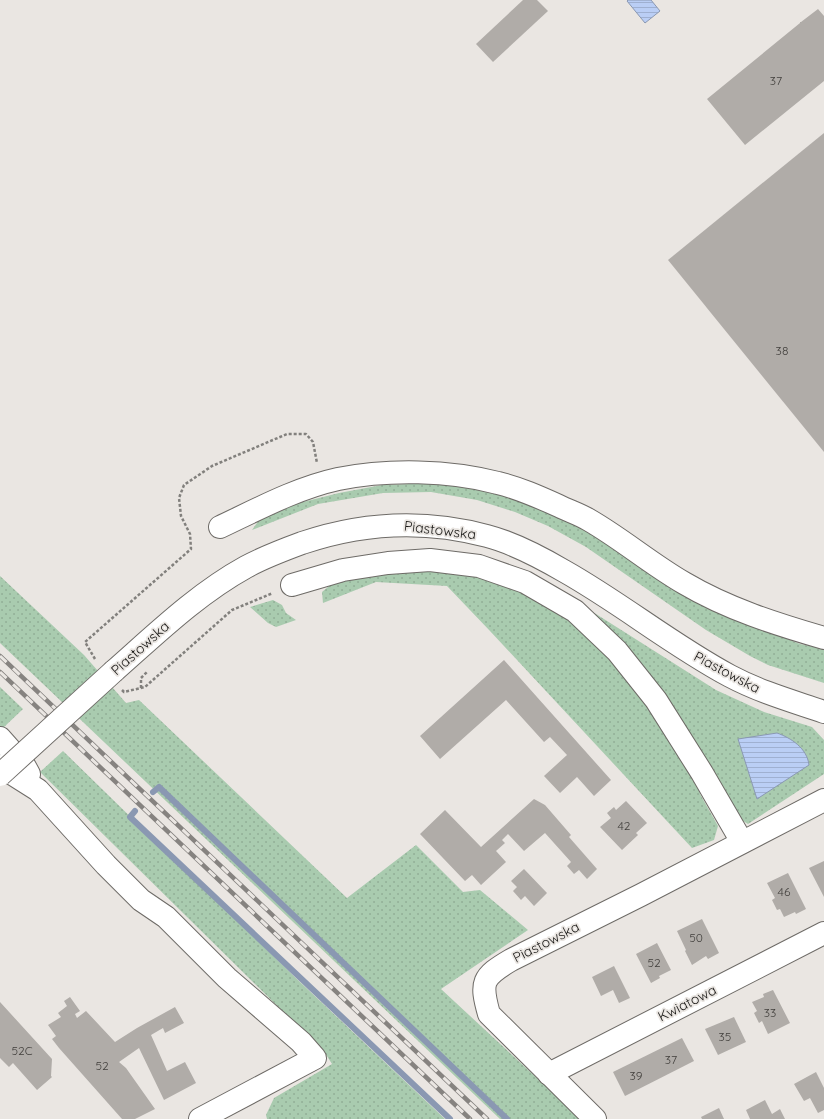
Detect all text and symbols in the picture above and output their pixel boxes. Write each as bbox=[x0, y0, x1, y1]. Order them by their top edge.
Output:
house number: 37 bbox=[770, 73, 782, 88]
house number: 38 bbox=[776, 343, 788, 358]
street label: Piastowska bbox=[403, 517, 477, 543]
street label: Piastowska bbox=[107, 617, 173, 679]
street label: Piastowska bbox=[691, 647, 763, 697]
house number: 42 bbox=[618, 818, 631, 833]
house number: 46 bbox=[778, 884, 791, 899]
street label: Piastowska bbox=[510, 918, 582, 966]
house number: 50 bbox=[689, 930, 703, 945]
house number: 52 bbox=[647, 955, 661, 970]
street label: Kwiatowa bbox=[655, 981, 719, 1025]
house number: 33 bbox=[764, 1005, 776, 1020]
house number: 35 bbox=[719, 1029, 731, 1044]
house number: 52C bbox=[11, 1043, 33, 1058]
house number: 37 bbox=[665, 1052, 677, 1067]
house number: 52 bbox=[95, 1058, 109, 1073]
house number: 39 bbox=[630, 1068, 643, 1083]

